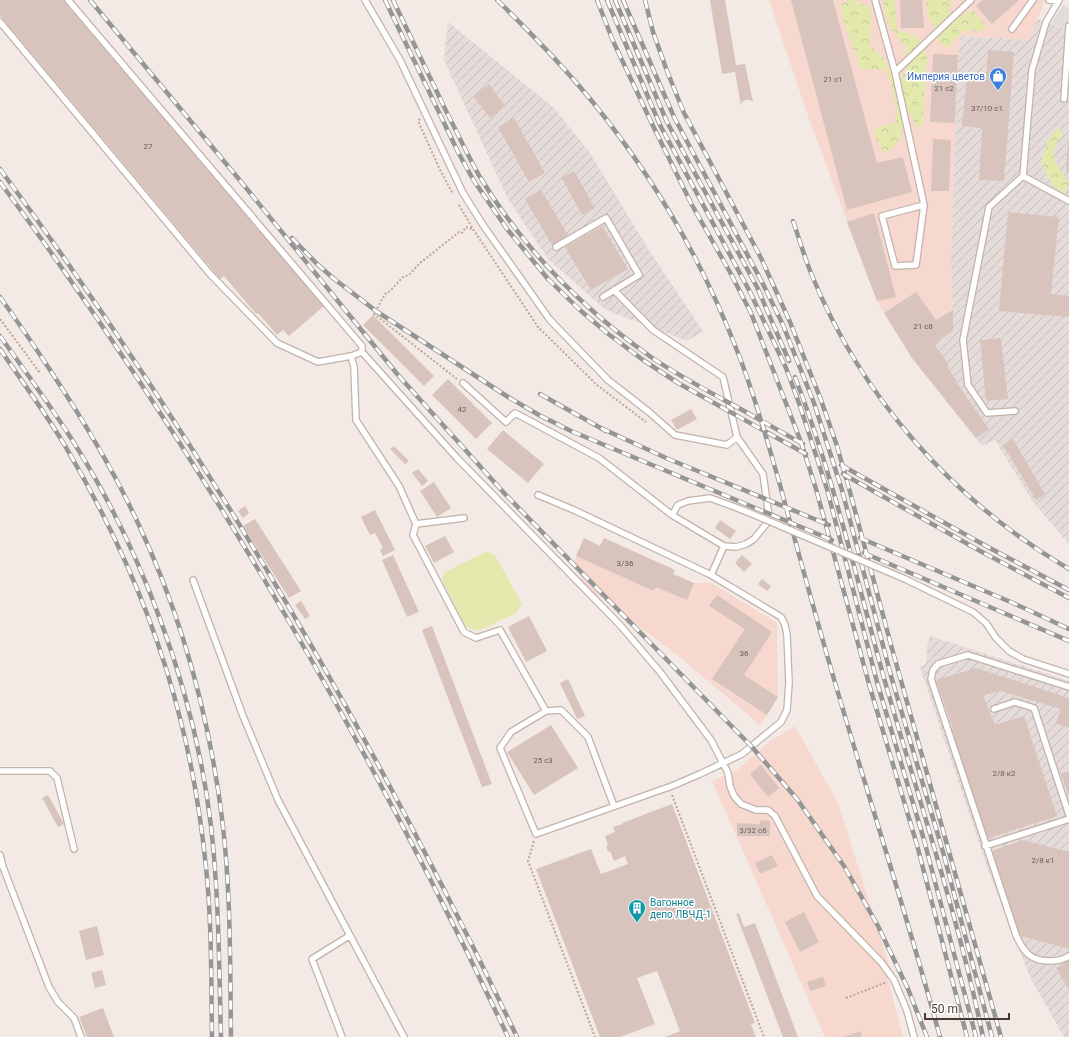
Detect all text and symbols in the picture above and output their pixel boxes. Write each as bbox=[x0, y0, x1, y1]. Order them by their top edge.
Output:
shop icon: Империя цветов bbox=[988, 66, 1008, 91]
place label: Империя цветов bbox=[907, 71, 985, 82]
house number: 21 с1 bbox=[823, 75, 843, 84]
house number: 21 с2 bbox=[934, 84, 954, 93]
house number: 37/10 с1 bbox=[971, 104, 1003, 113]
house number: 27 bbox=[144, 142, 153, 151]
house number: 21 с8 bbox=[913, 322, 933, 331]
house number: 42 bbox=[458, 405, 467, 414]
house number: 3/36 bbox=[617, 559, 634, 568]
house number: 36 bbox=[740, 649, 749, 658]
house number: 25 с3 bbox=[533, 756, 553, 765]
house number: 2/8 к2 bbox=[992, 769, 1016, 778]
house number: 3/32 с6 bbox=[739, 826, 767, 835]
house number: 2/8 к1 bbox=[1031, 856, 1055, 865]
place label: Вагонное депо ЛВЧД-1 bbox=[650, 897, 711, 920]
building icon: Вагонное депо ЛВЧД-1 bbox=[627, 898, 647, 923]
scale bar bbox=[925, 995, 1009, 1021]
text: 50 m bbox=[931, 1002, 958, 1016]

